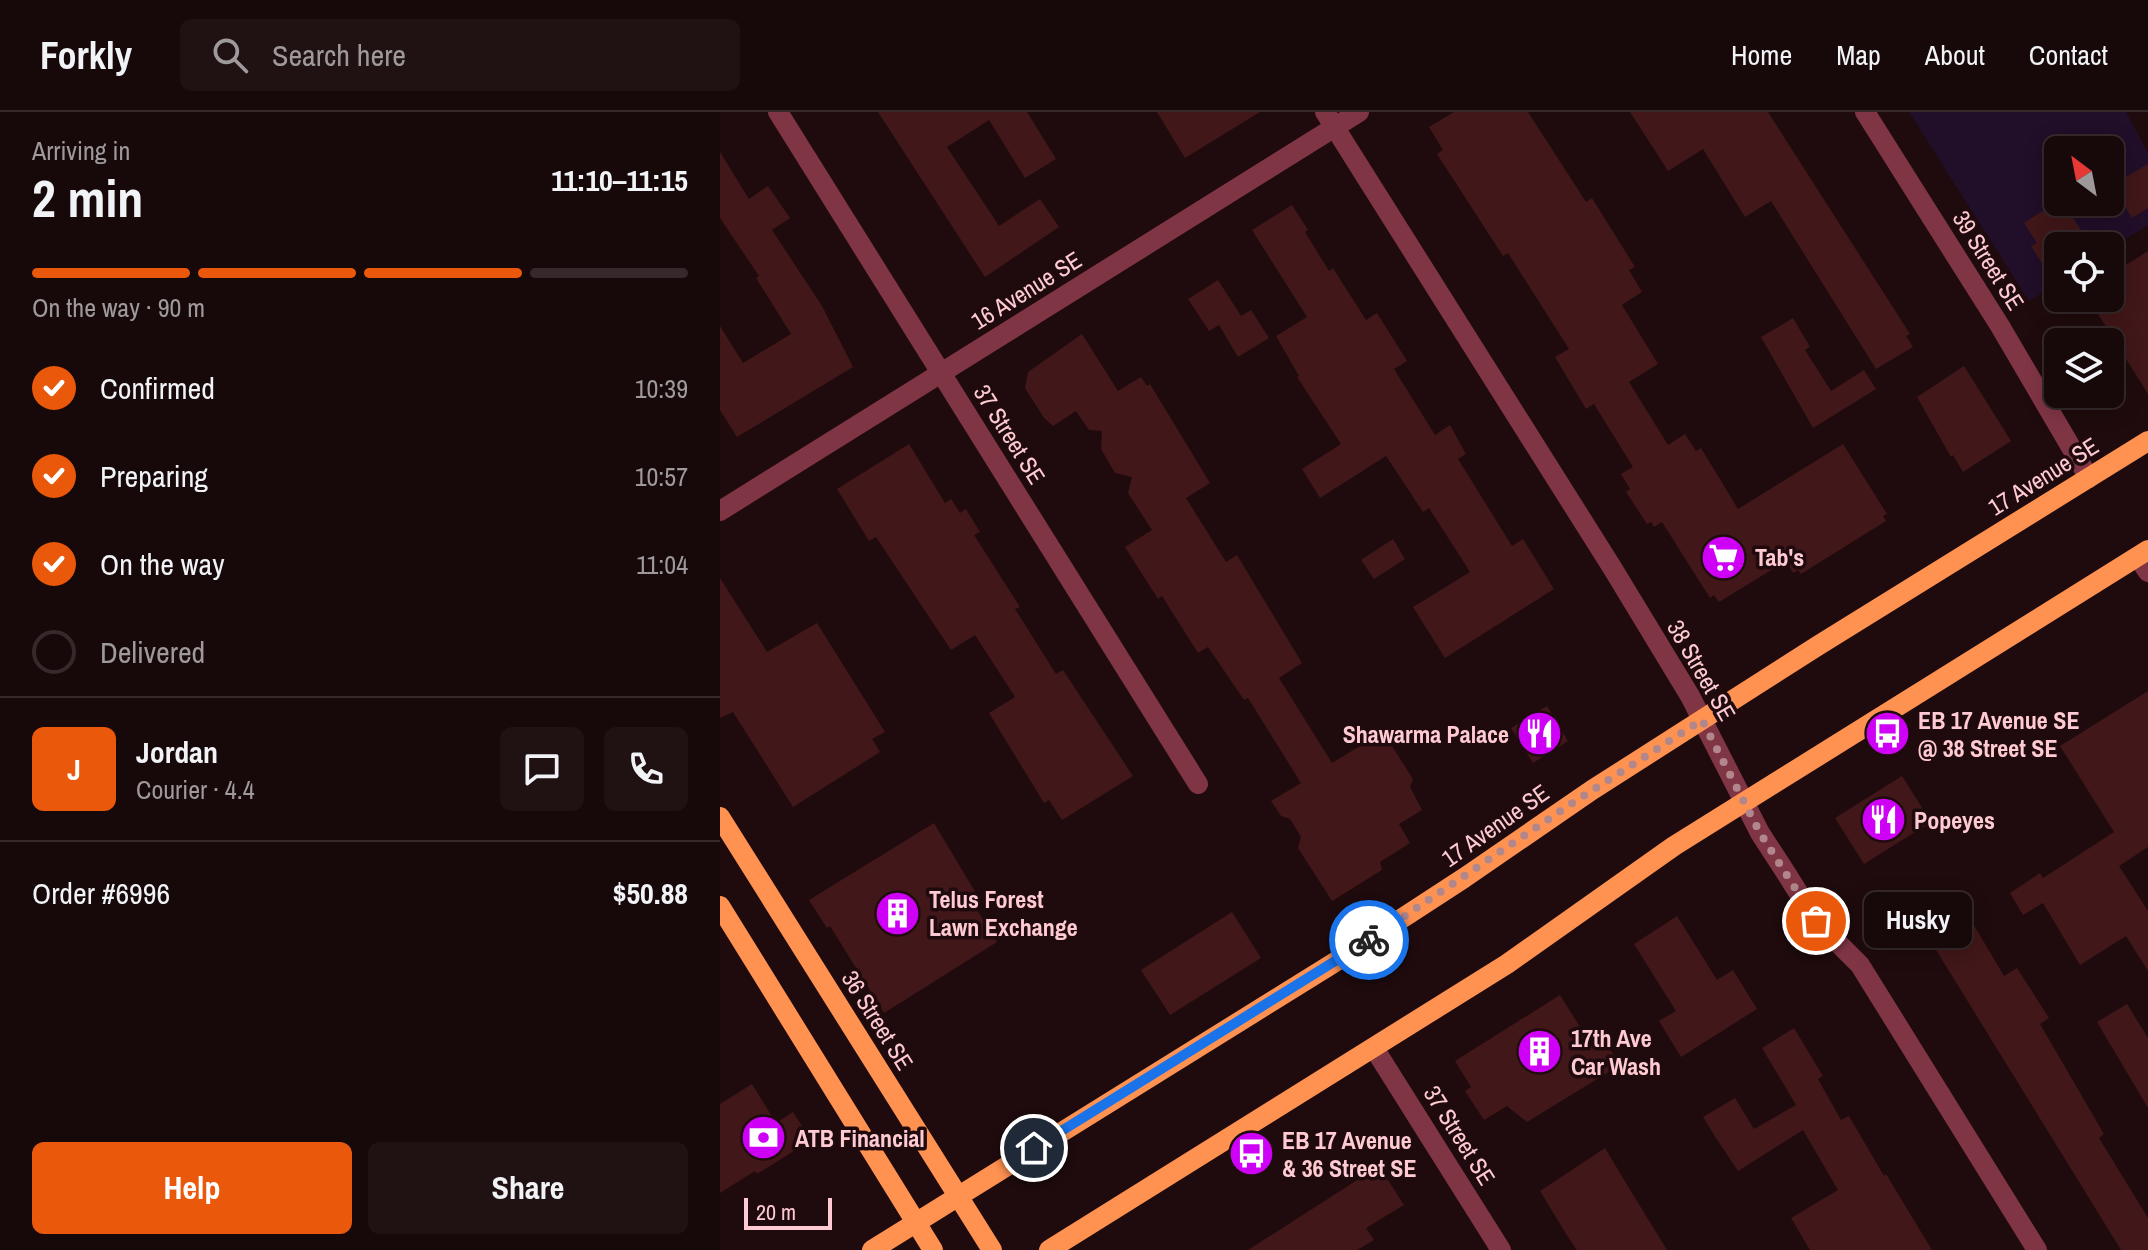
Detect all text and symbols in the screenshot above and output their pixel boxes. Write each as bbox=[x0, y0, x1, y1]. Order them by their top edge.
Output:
search box bbox=[180, 19, 740, 91]
text: Forkly bbox=[40, 30, 132, 81]
icon: search bbox=[208, 33, 252, 77]
text: Search here bbox=[272, 35, 406, 75]
text: Home bbox=[1731, 36, 1792, 74]
text: Map bbox=[1836, 36, 1881, 74]
text: About bbox=[1925, 36, 1985, 74]
text: Contact bbox=[2029, 36, 2108, 74]
text: Arriving in bbox=[32, 133, 130, 168]
north arrow bbox=[2044, 136, 2124, 216]
map controls bbox=[2044, 136, 2124, 408]
text: 11:10–11:15 bbox=[551, 160, 688, 200]
text: 2 min bbox=[32, 163, 143, 233]
street label: 39 Street SE bbox=[1946, 204, 2032, 316]
button: locate bbox=[2044, 232, 2124, 312]
street label: 16 Avenue SE bbox=[965, 243, 1087, 337]
text: On the way · 90 m bbox=[32, 290, 205, 325]
button: layers bbox=[2044, 328, 2124, 408]
icon: check bbox=[32, 366, 76, 410]
text: Confirmed bbox=[100, 368, 215, 408]
text: 10:39 bbox=[635, 371, 688, 406]
street label: 37 Street SE bbox=[967, 378, 1053, 490]
street label: 17 Avenue SE bbox=[1982, 429, 2104, 523]
icon: check bbox=[32, 454, 76, 498]
text: Preparing bbox=[100, 456, 208, 496]
text: 10:57 bbox=[635, 459, 688, 494]
supermarket icon: Tab's bbox=[1700, 533, 1748, 581]
place label: Tab's bbox=[1755, 541, 1804, 573]
icon: check bbox=[32, 542, 76, 586]
text: On the way bbox=[100, 544, 224, 584]
text: 11:04 bbox=[636, 547, 688, 582]
street label: 38 Street SE bbox=[1660, 614, 1744, 726]
text: Delivered bbox=[100, 632, 205, 672]
place label: EB 17 Avenue SE @ 38 Street SE bbox=[1918, 704, 2080, 764]
restaurant icon: Shawarma Palace bbox=[1516, 710, 1564, 758]
bus stop icon: EB 17 Avenue SE @ 38 Street SE bbox=[1863, 710, 1911, 758]
place label: Shawarma Palace bbox=[1343, 718, 1509, 750]
button: chat bbox=[500, 727, 584, 811]
button: phone bbox=[604, 727, 688, 811]
text: Jordan bbox=[136, 732, 218, 772]
text: J bbox=[67, 749, 81, 789]
text: Courier · 4.4 bbox=[136, 772, 255, 807]
street label: 17 Avenue SE bbox=[1435, 776, 1555, 874]
restaurant icon: Popeyes bbox=[1859, 796, 1907, 844]
place label: Popeyes bbox=[1914, 804, 1995, 836]
text: Order #6996 bbox=[32, 873, 170, 913]
text: $50.88 bbox=[613, 873, 688, 913]
place label: Telus Forest Lawn Exchange bbox=[929, 883, 1078, 943]
pin bbox=[1782, 887, 1850, 955]
building icon: Telus Forest Lawn Exchange bbox=[874, 889, 922, 937]
callout: Husky bbox=[1864, 893, 1972, 949]
icon: bag bbox=[1794, 899, 1838, 943]
courier bbox=[1329, 900, 1409, 980]
text: Husky bbox=[1886, 902, 1950, 937]
icon: bike bbox=[1347, 918, 1391, 962]
street label: 36 Street SE bbox=[835, 964, 921, 1076]
place label: 17th Ave Car Wash bbox=[1571, 1022, 1661, 1082]
building icon: 17th Ave Car Wash bbox=[1516, 1028, 1564, 1076]
street label: 37 Street SE bbox=[1417, 1079, 1503, 1191]
bank icon: ATB Financial bbox=[740, 1114, 788, 1162]
pin bbox=[1000, 1114, 1068, 1182]
place label: ATB Financial bbox=[795, 1122, 925, 1154]
place label: EB 17 Avenue & 36 Street SE bbox=[1282, 1124, 1417, 1184]
icon: home bbox=[1012, 1126, 1056, 1170]
bus stop icon: EB 17 Avenue & 36 Street SE bbox=[1227, 1130, 1275, 1178]
button: Help bbox=[32, 1142, 352, 1234]
button: Share bbox=[368, 1142, 688, 1234]
scale bar bbox=[744, 1194, 832, 1230]
text: 20 m bbox=[756, 1197, 796, 1227]

